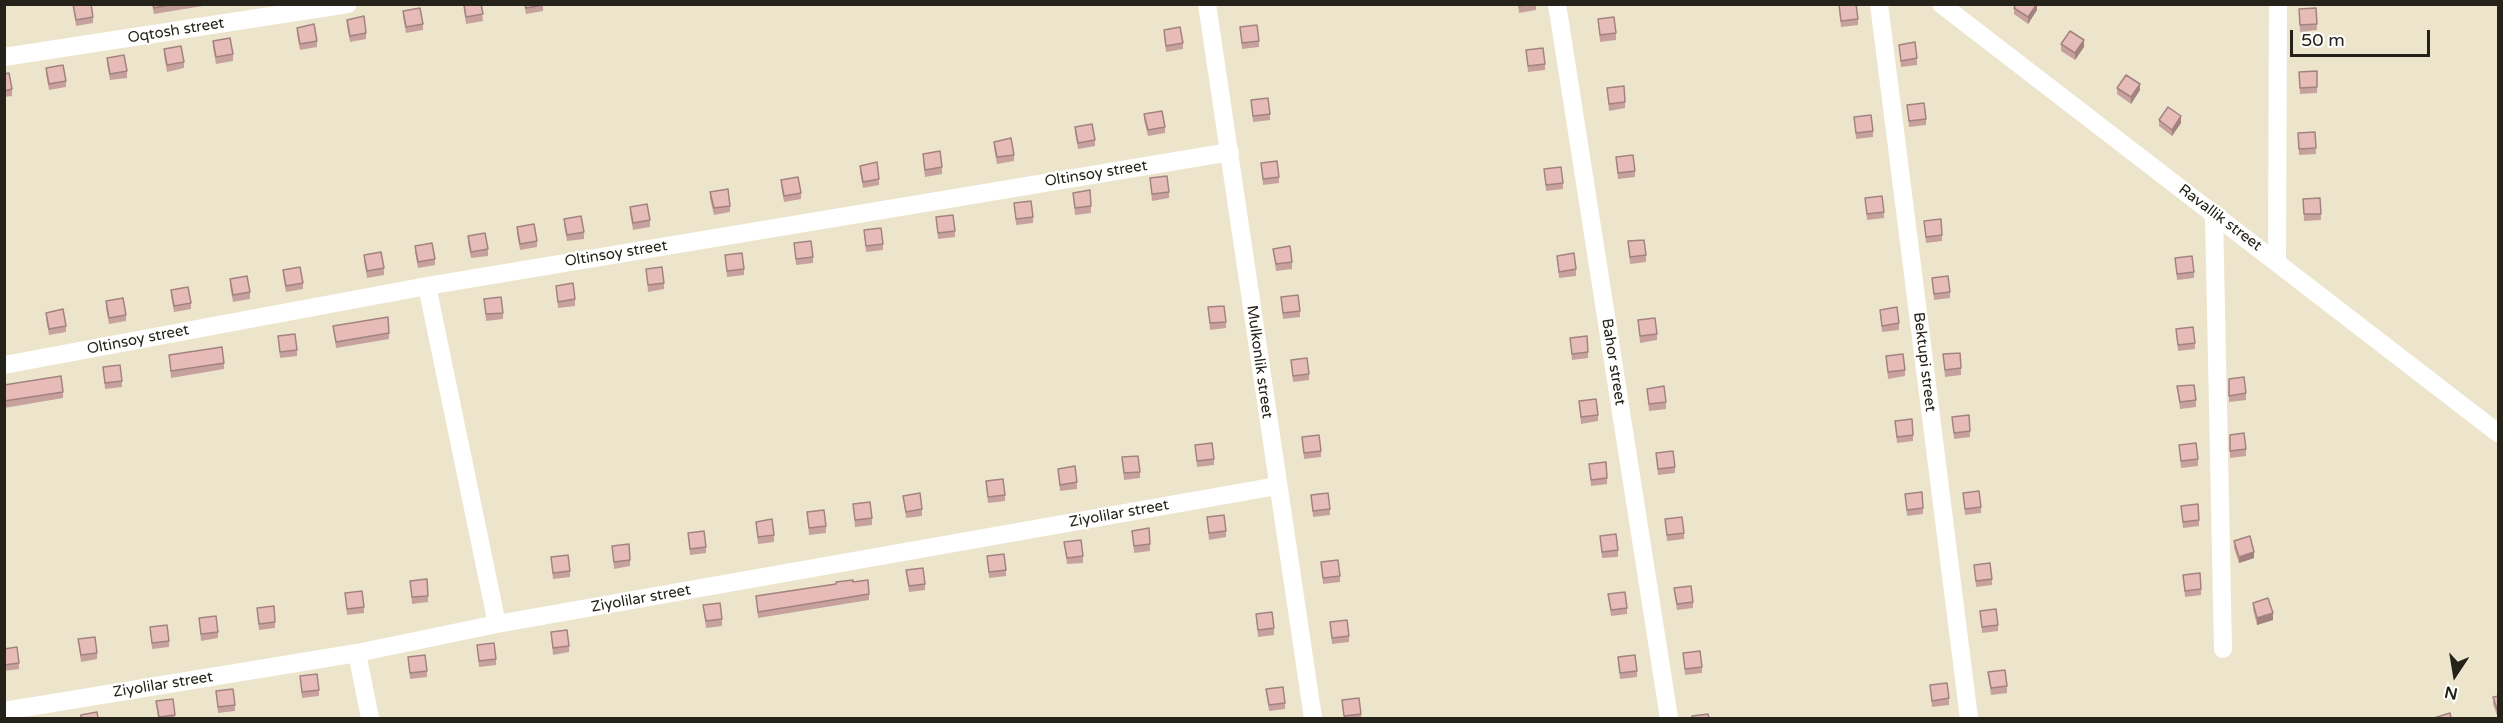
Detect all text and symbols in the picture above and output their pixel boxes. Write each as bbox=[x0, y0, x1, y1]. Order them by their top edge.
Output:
street label: Oqtosh street bbox=[126, 14, 226, 48]
scale bar bbox=[2293, 18, 2432, 56]
text: 50 m bbox=[2301, 29, 2345, 51]
street label: Oltinsoy street bbox=[1043, 157, 1149, 191]
street label: Ravallik street bbox=[2175, 181, 2265, 255]
street label: Oltinsoy street bbox=[563, 237, 669, 271]
street label: Mulkonlik street bbox=[1242, 304, 1276, 420]
street label: Bektupi street bbox=[1909, 311, 1939, 413]
street label: Bahor street bbox=[1597, 317, 1629, 407]
street label: Oltinsoy street bbox=[85, 321, 191, 359]
street label: Ziyolilar street bbox=[1068, 496, 1170, 532]
street label: Ziyolilar street bbox=[590, 581, 692, 617]
north arrow bbox=[2425, 645, 2485, 705]
street label: Ziyolilar street bbox=[112, 668, 214, 702]
text: N bbox=[2443, 681, 2460, 704]

